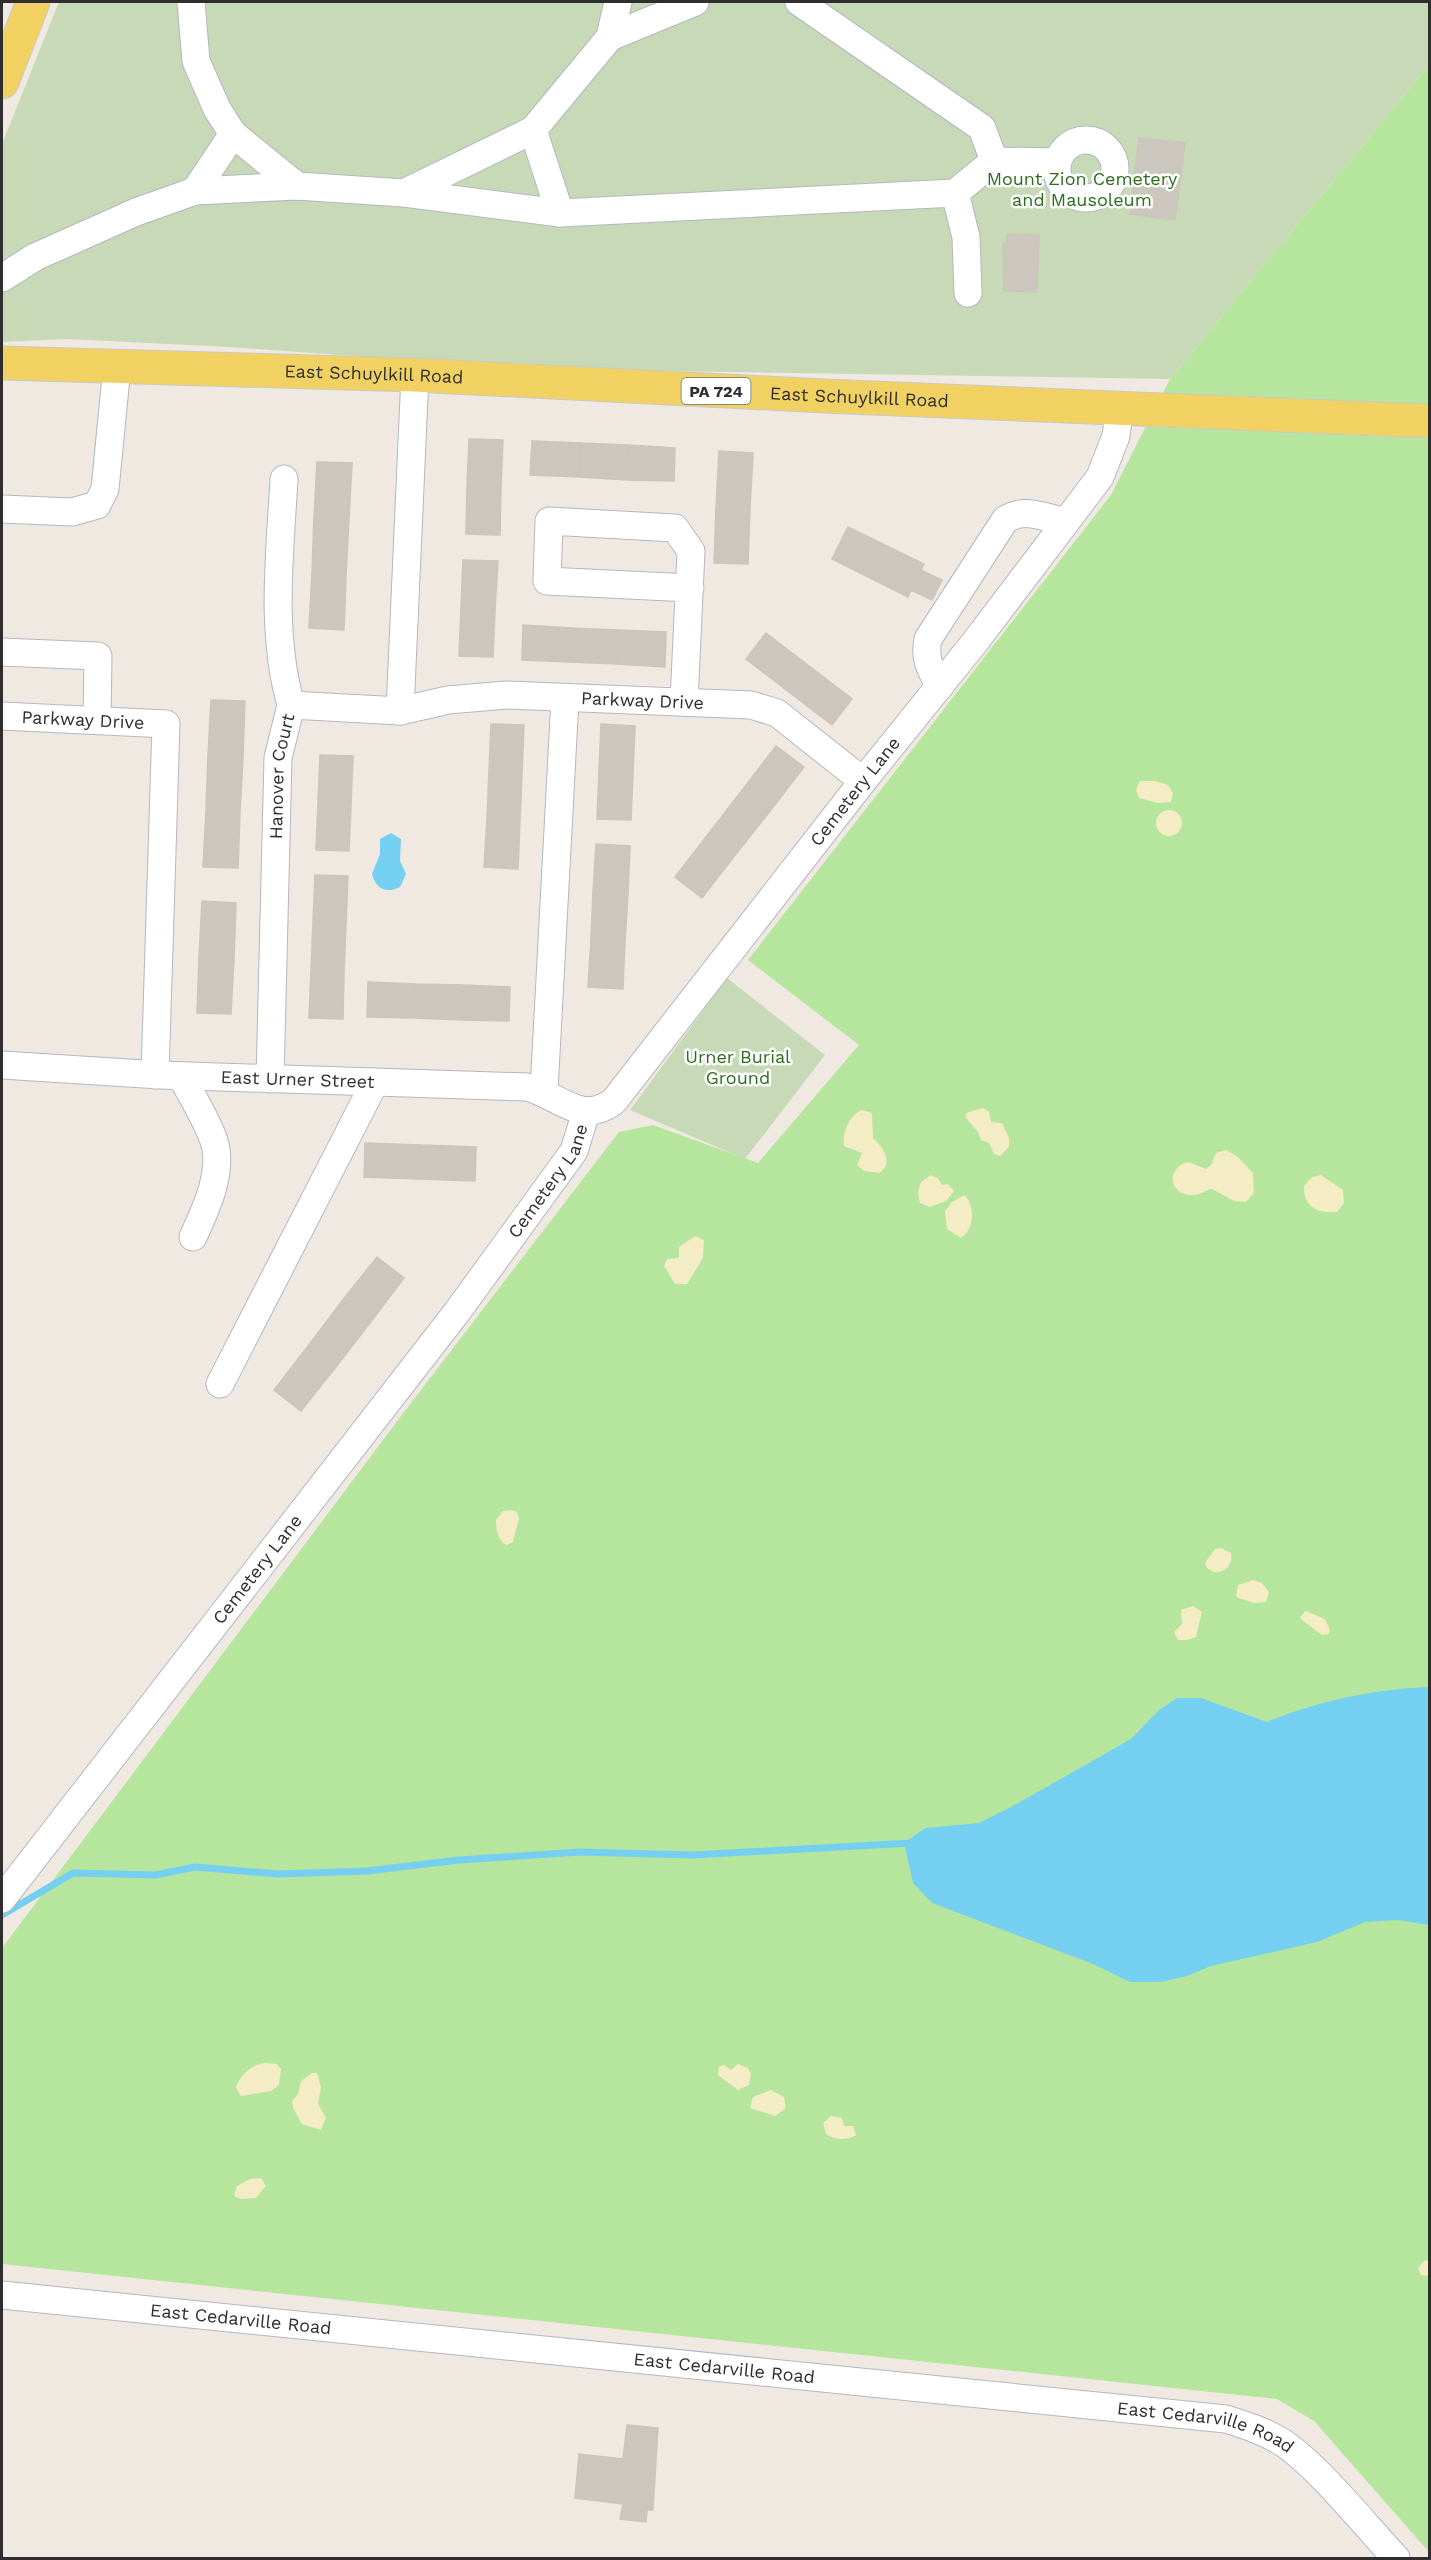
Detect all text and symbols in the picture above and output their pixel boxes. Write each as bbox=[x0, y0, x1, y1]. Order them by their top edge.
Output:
park label: Mount Zion Cemetery and Mausoleum bbox=[987, 168, 1178, 210]
street label: East Schuylkill Road bbox=[284, 360, 464, 387]
road number: PA 724 bbox=[682, 378, 750, 404]
street label: East Schuylkill Road bbox=[769, 382, 949, 411]
street label: Parkway Drive bbox=[581, 687, 704, 713]
street label: Parkway Drive bbox=[21, 706, 145, 733]
street label: Hanover Court bbox=[265, 711, 299, 840]
street label: Cemetery Lane bbox=[805, 733, 904, 850]
park label: Urner Burial Ground bbox=[685, 1046, 791, 1088]
street label: East Urner Street bbox=[220, 1066, 375, 1092]
street label: Cemetery Lane bbox=[503, 1121, 592, 1242]
street label: Cemetery Lane bbox=[208, 1510, 306, 1628]
street label: East Cedarville Road bbox=[149, 2299, 333, 2338]
street label: East Cedarville Road bbox=[633, 2348, 816, 2387]
street label: East Cedarville Road bbox=[1116, 2397, 1298, 2457]

